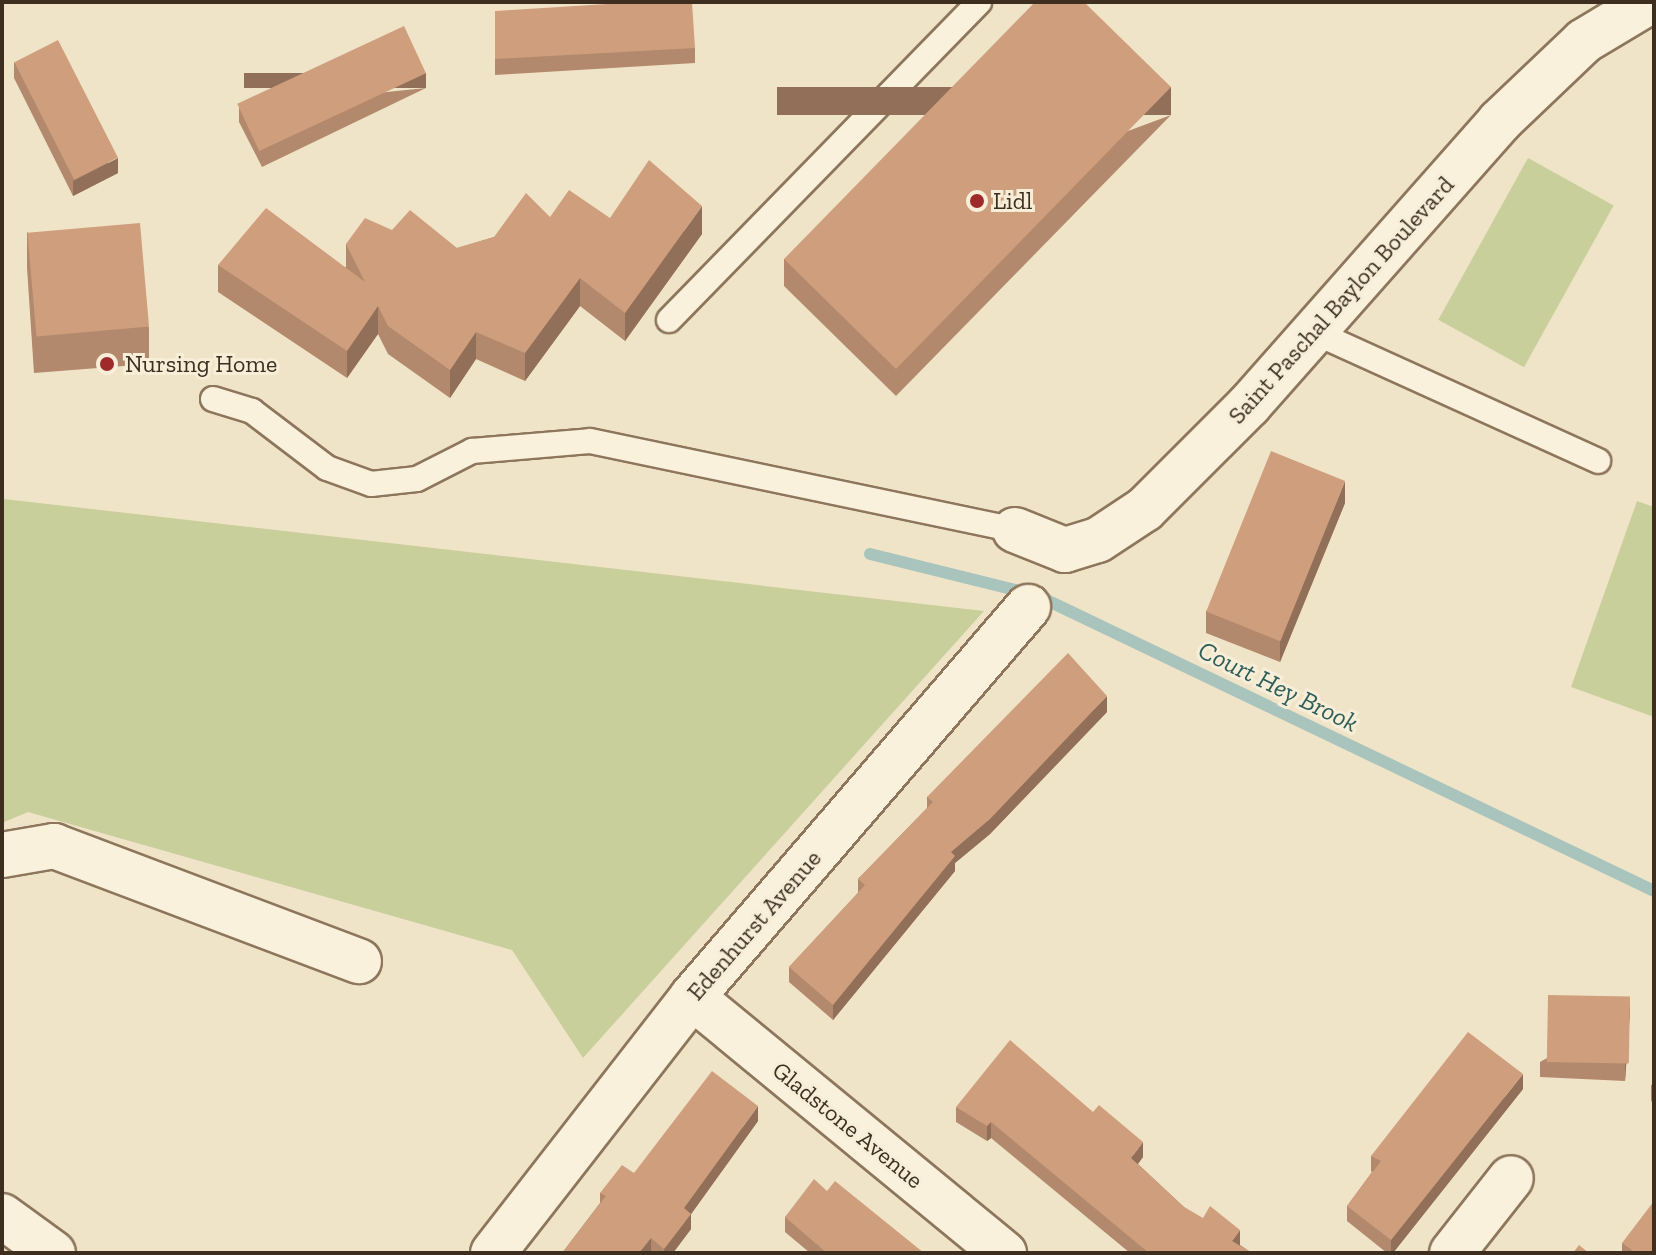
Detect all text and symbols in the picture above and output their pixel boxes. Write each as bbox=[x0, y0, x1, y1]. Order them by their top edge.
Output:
street label: Saint Paschal Baylon Boulevard bbox=[1222, 170, 1460, 430]
place label: Lidl bbox=[993, 187, 1032, 215]
marker: Lidl bbox=[968, 192, 986, 210]
place label: Nursing Home bbox=[125, 350, 277, 378]
marker: Nursing Home bbox=[96, 353, 118, 375]
water label: Court Hey Brook bbox=[1193, 635, 1363, 739]
street label: Edenhurst Avenue bbox=[681, 844, 827, 1006]
street label: Gladstone Avenue bbox=[767, 1055, 929, 1195]

